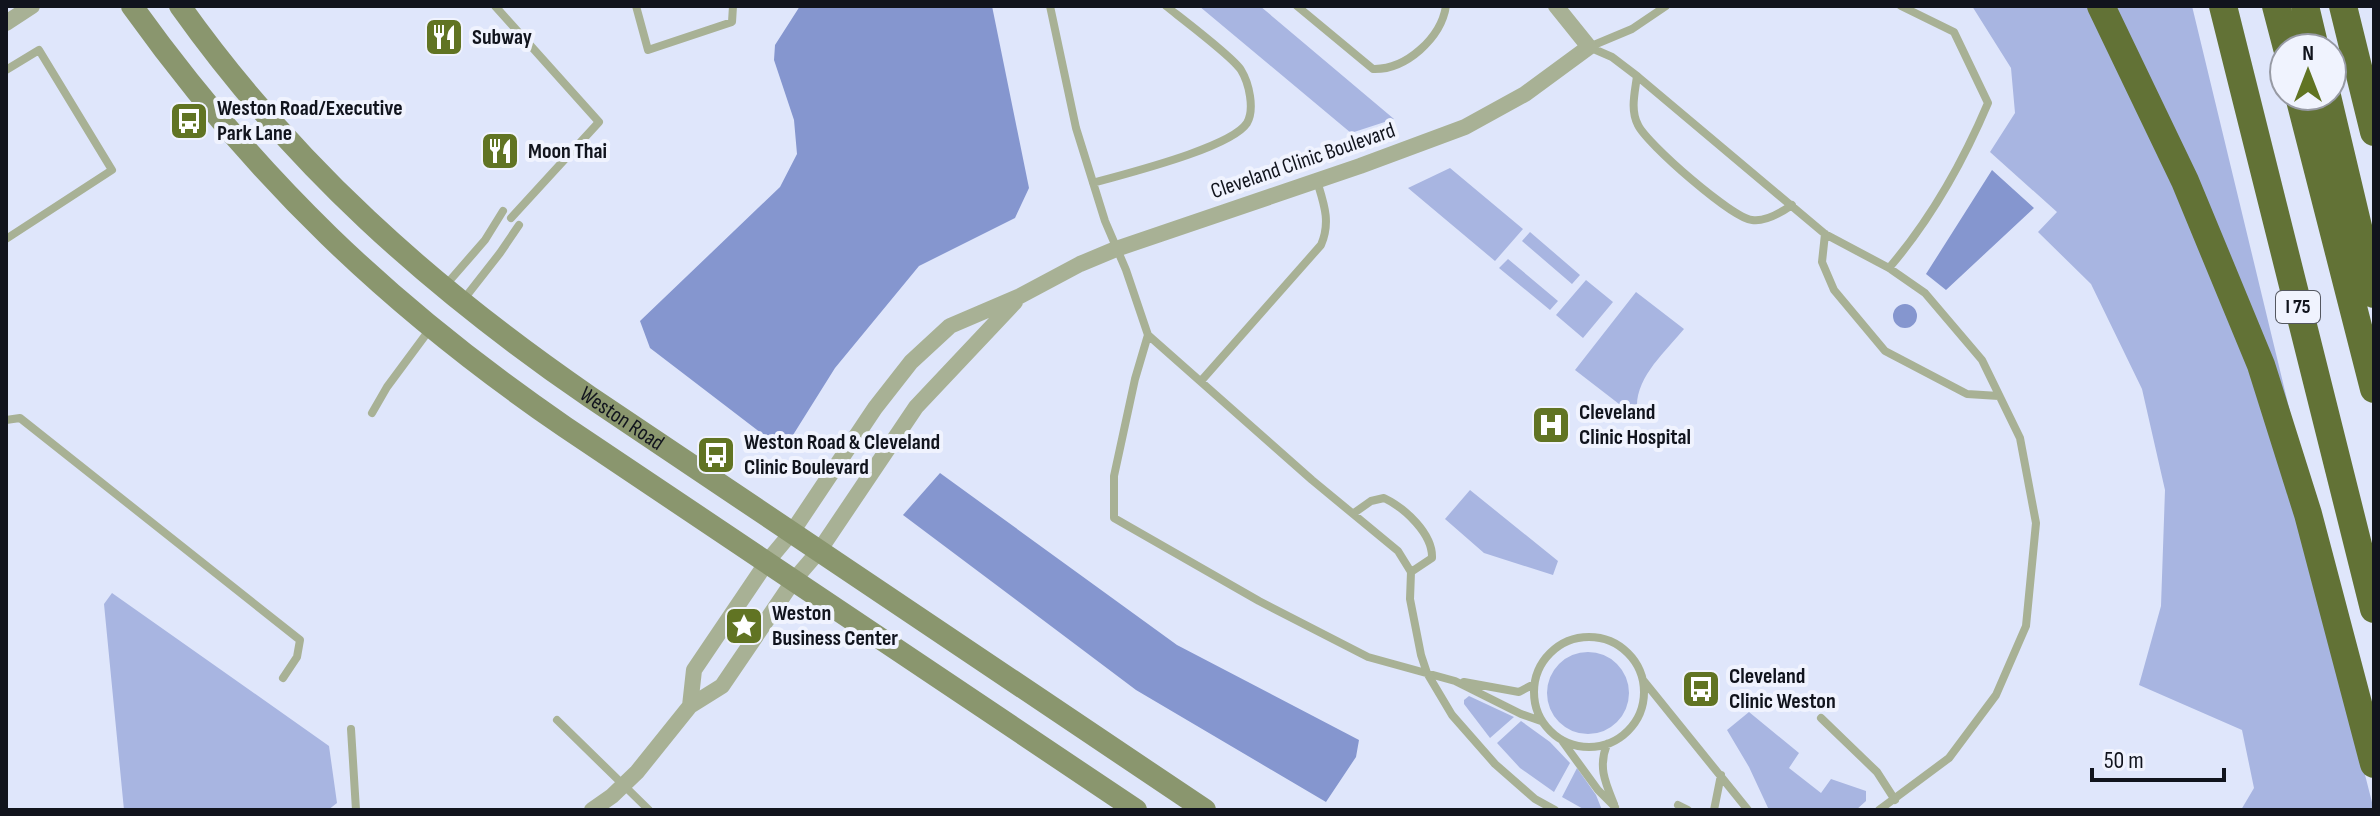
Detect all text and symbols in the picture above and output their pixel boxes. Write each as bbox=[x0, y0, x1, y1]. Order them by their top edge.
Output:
restaurant icon: Subway bbox=[423, 16, 465, 58]
place label: Subway bbox=[472, 24, 532, 51]
north arrow bbox=[2268, 32, 2348, 112]
text: N bbox=[2302, 40, 2314, 67]
place label: Weston Road/Executive Park Lane bbox=[217, 95, 403, 147]
bus stop icon: Weston Road/Executive Park Lane bbox=[168, 100, 210, 142]
street label: Cleveland Clinic Boulevard bbox=[1207, 117, 1399, 205]
restaurant icon: Moon Thai bbox=[479, 130, 521, 172]
place label: Moon Thai bbox=[528, 138, 607, 165]
road number: I 75 bbox=[2276, 291, 2320, 323]
street label: Weston Road bbox=[574, 380, 669, 456]
place label: Cleveland Clinic Hospital bbox=[1579, 399, 1691, 451]
hospital icon: Cleveland Clinic Hospital bbox=[1530, 404, 1572, 446]
place label: Weston Road & Cleveland Clinic Boulevard bbox=[744, 429, 940, 481]
bus stop icon: Weston Road & Cleveland Clinic Boulevard bbox=[695, 434, 737, 476]
place label: Weston Business Center bbox=[772, 600, 898, 652]
place icon: Weston Business Center bbox=[723, 605, 765, 647]
place label: Cleveland Clinic Weston bbox=[1729, 663, 1836, 715]
bus stop icon: Cleveland Clinic Weston bbox=[1680, 668, 1722, 710]
scale bar bbox=[2092, 732, 2224, 782]
text: 50 m bbox=[2104, 746, 2144, 775]

